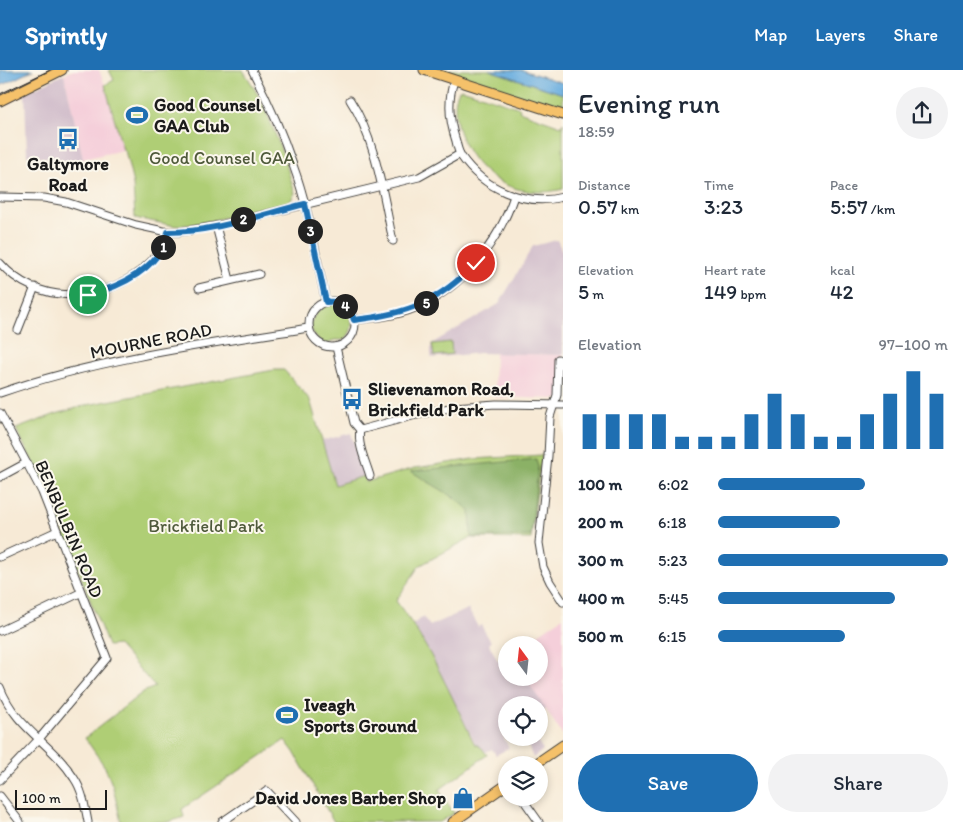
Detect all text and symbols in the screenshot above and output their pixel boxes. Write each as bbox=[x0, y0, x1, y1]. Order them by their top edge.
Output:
text: Sprintly bbox=[25, 21, 107, 50]
text: Map bbox=[754, 24, 787, 46]
text: Layers bbox=[815, 24, 865, 46]
text: Share bbox=[893, 24, 938, 46]
text: Evening run bbox=[578, 86, 720, 120]
button: share bbox=[896, 87, 948, 139]
place label: Good Counsel GAA Club bbox=[154, 94, 262, 137]
sports icon: Good Counsel GAA Club bbox=[124, 102, 150, 128]
text: 18:59 bbox=[578, 122, 615, 141]
bus stop icon: Galtymore Road bbox=[55, 126, 81, 152]
park label: Good Counsel GAA bbox=[149, 147, 296, 169]
place label: Galtymore Road bbox=[27, 153, 109, 196]
text: Distance bbox=[578, 177, 630, 194]
text: Time bbox=[704, 177, 734, 194]
text: Pace bbox=[830, 177, 858, 194]
text: 0.57 bbox=[578, 194, 618, 219]
text: 3:23 bbox=[704, 194, 743, 219]
text: 5:57 bbox=[830, 194, 868, 219]
text: km bbox=[618, 201, 639, 218]
text: /km bbox=[868, 201, 895, 218]
pin: 2 bbox=[230, 206, 256, 232]
text: 2 bbox=[240, 211, 247, 228]
pin: 3 bbox=[298, 218, 322, 244]
text: 3 bbox=[307, 223, 314, 240]
pin: 1 bbox=[150, 234, 176, 260]
text: 1 bbox=[160, 239, 167, 256]
pin bbox=[455, 242, 497, 284]
icon: check bbox=[462, 249, 490, 277]
text: Elevation bbox=[578, 262, 634, 279]
text: Heart rate bbox=[704, 262, 766, 279]
text: kcal bbox=[830, 262, 855, 279]
pin bbox=[67, 274, 109, 316]
text: 5 bbox=[578, 279, 589, 304]
text: 149 bbox=[704, 279, 737, 304]
text: 42 bbox=[830, 279, 854, 304]
icon: arrive bbox=[74, 281, 102, 309]
text: m bbox=[589, 286, 604, 303]
text: bpm bbox=[737, 286, 766, 303]
pin: 5 bbox=[414, 290, 438, 316]
pin: 4 bbox=[332, 294, 358, 318]
text: 5 bbox=[423, 295, 430, 312]
text: 4 bbox=[341, 298, 350, 315]
street label: MOURNE ROAD bbox=[88, 318, 214, 364]
text: Elevation bbox=[578, 335, 642, 354]
text: 97–100 m bbox=[879, 335, 948, 354]
place label: Slievenamon Road, Brickfield Park bbox=[368, 378, 514, 421]
bus stop icon: Slievenamon Road, Brickfield Park bbox=[339, 386, 365, 412]
street label: BENBULBIN ROAD bbox=[30, 457, 108, 601]
text: 100 m bbox=[578, 475, 622, 494]
text: 6:02 bbox=[658, 475, 689, 494]
text: 200 m bbox=[578, 513, 623, 532]
text: 6:18 bbox=[658, 513, 687, 532]
park label: Brickfield Park bbox=[148, 515, 265, 537]
text: 300 m bbox=[578, 551, 624, 570]
text: 5:23 bbox=[658, 551, 687, 570]
text: 400 m bbox=[578, 589, 624, 608]
text: 5:45 bbox=[658, 589, 688, 608]
text: 500 m bbox=[578, 627, 623, 646]
text: 6:15 bbox=[658, 627, 686, 646]
north arrow bbox=[498, 636, 548, 686]
map controls bbox=[498, 636, 548, 806]
place label: Iveagh Sports Ground bbox=[304, 694, 418, 737]
button: locate bbox=[498, 696, 548, 746]
sports icon: Iveagh Sports Ground bbox=[274, 702, 300, 728]
button: Save bbox=[578, 754, 758, 812]
button: Share bbox=[768, 754, 948, 812]
button: layers bbox=[498, 756, 548, 806]
shop icon: David Jones Barber Shop bbox=[450, 785, 476, 811]
scale bar bbox=[15, 787, 108, 810]
place label: David Jones Barber Shop bbox=[255, 787, 446, 809]
text: 100 m bbox=[22, 790, 61, 807]

